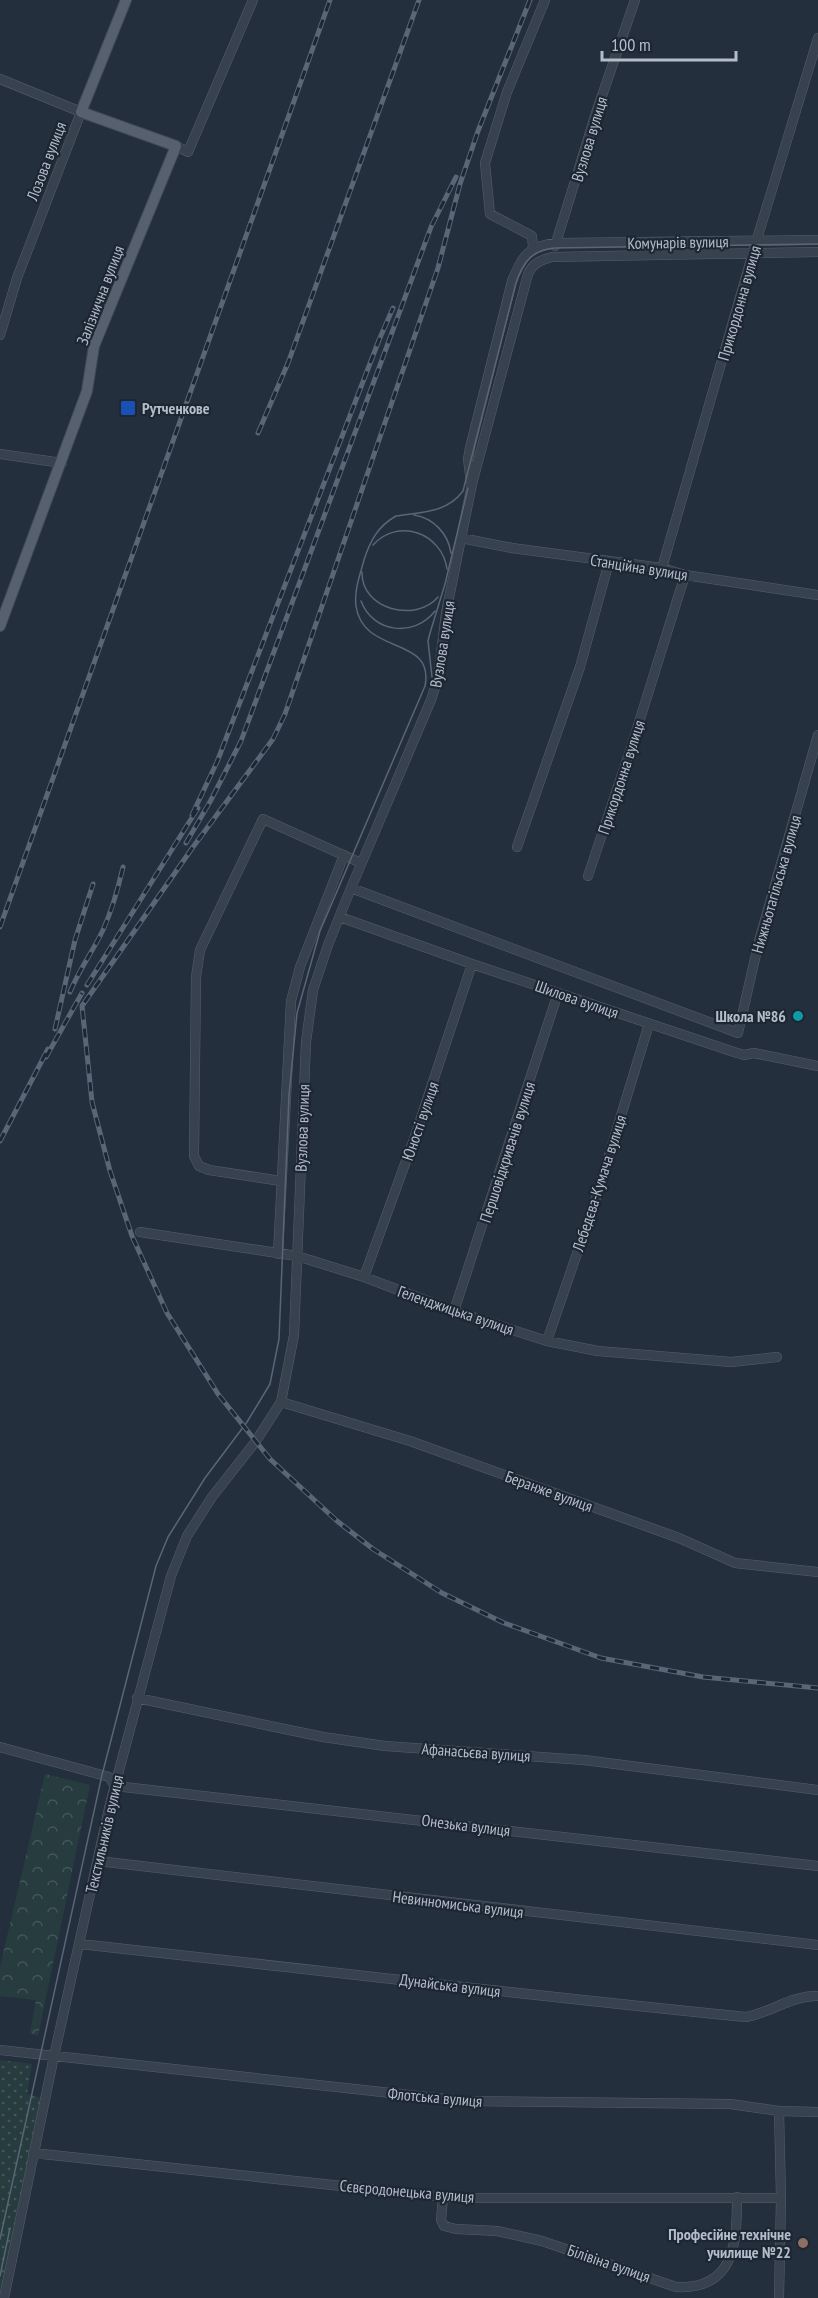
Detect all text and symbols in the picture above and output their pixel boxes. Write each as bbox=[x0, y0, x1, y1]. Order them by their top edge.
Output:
scale bar bbox=[602, 24, 736, 62]
text: 100 m bbox=[611, 33, 651, 56]
street label: Вузлова вулиця bbox=[567, 94, 611, 184]
street label: Лозова вулиця bbox=[21, 119, 70, 204]
street label: Комунарів вулиця bbox=[627, 231, 729, 253]
street label: Залізнична вулиця bbox=[72, 242, 128, 348]
street label: Прикордонна вулиця bbox=[713, 243, 765, 363]
place label: Рутченкове bbox=[142, 398, 210, 418]
marker: Рутченкове bbox=[119, 399, 137, 417]
street label: Станційна вулиця bbox=[589, 549, 689, 585]
street label: Вузлова вулиця bbox=[425, 599, 459, 689]
street label: Прикордонна вулиця bbox=[593, 717, 649, 837]
street label: Нижньотагільська вулиця bbox=[747, 813, 805, 955]
street label: Шилова вулиця bbox=[533, 975, 621, 1023]
place label: Школа №86 bbox=[715, 1006, 786, 1026]
marker: Школа №86 bbox=[791, 1009, 805, 1023]
street label: Юності вулиця bbox=[397, 1079, 443, 1163]
street label: Першовідкривачів вулиця bbox=[475, 1079, 539, 1225]
street label: Вузлова вулиця bbox=[290, 1084, 314, 1172]
street label: Лебедєва-Кумача вулиця bbox=[567, 1112, 630, 1255]
street label: Геленджицька вулиця bbox=[395, 1281, 517, 1339]
street label: Беранже вулиця bbox=[503, 1466, 595, 1516]
street label: Афанасьєва вулиця bbox=[421, 1738, 531, 1766]
street label: Текстильників вулиця bbox=[81, 1773, 127, 1895]
street label: Онезька вулиця bbox=[421, 1810, 511, 1840]
street label: Невинномиська вулиця bbox=[391, 1886, 525, 1922]
street label: Дунайська вулиця bbox=[398, 1969, 502, 2001]
street label: Флотська вулиця bbox=[387, 2083, 483, 2111]
street label: Сєвєродонецька вулиця bbox=[339, 2175, 475, 2207]
place label: Професійне технічне училище №22 bbox=[668, 2224, 791, 2262]
marker: Професійне технічне училище №22 bbox=[796, 2236, 810, 2250]
street label: Білівіна вулиця bbox=[565, 2239, 653, 2287]

